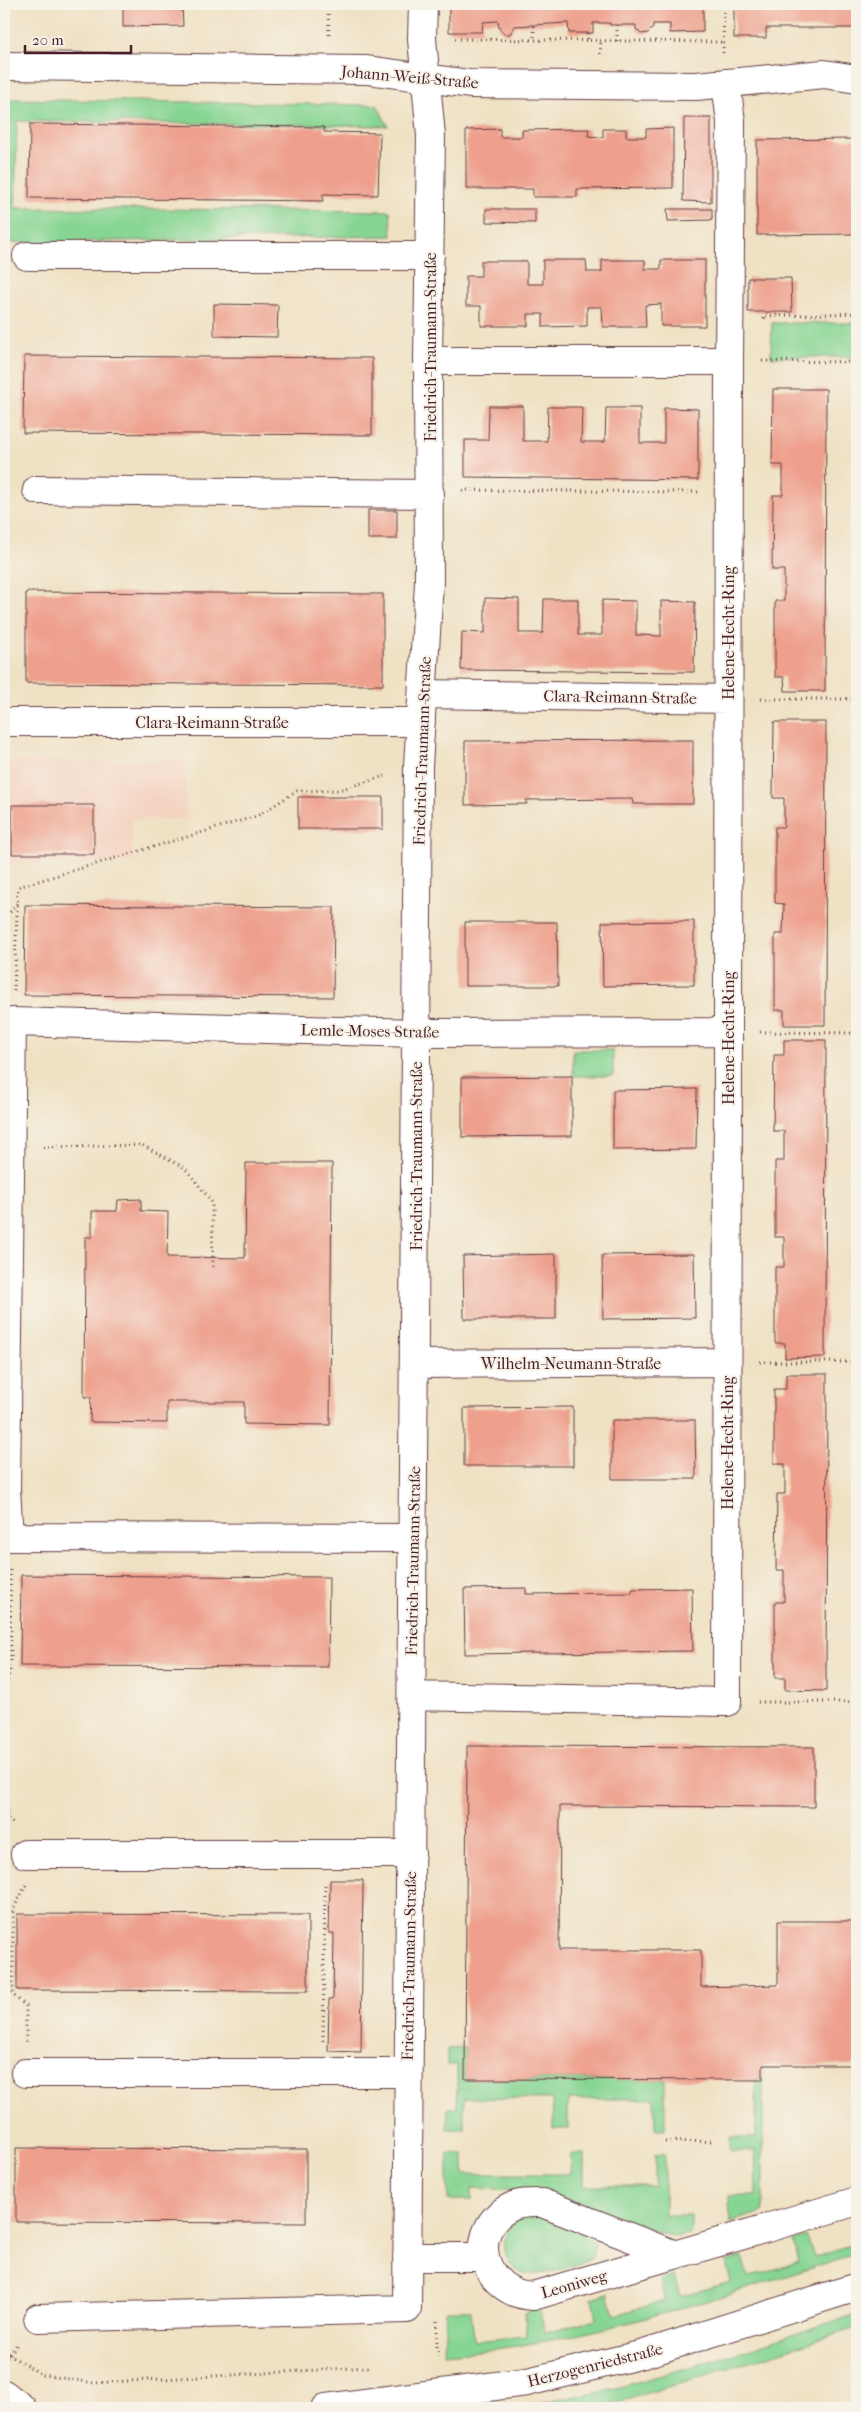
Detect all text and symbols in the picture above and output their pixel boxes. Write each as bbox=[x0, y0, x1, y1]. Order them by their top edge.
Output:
scale bar bbox=[25, 22, 131, 54]
text: 20 m bbox=[32, 31, 64, 49]
street label: Johann-Weiß-Straße bbox=[339, 61, 480, 92]
street label: Friedrich-Traumann-Straße bbox=[421, 252, 440, 442]
street label: Helene-Hecht-Ring bbox=[719, 566, 738, 700]
street label: Friedrich-Traumann-Straße bbox=[409, 656, 435, 846]
street label: Clara-Reimann-Straße bbox=[543, 686, 697, 708]
street label: Clara-Reimann-Straße bbox=[135, 713, 289, 732]
street label: Helene-Hecht-Ring bbox=[719, 971, 738, 1105]
street label: Lemle-Moses-Straße bbox=[301, 1020, 440, 1042]
street label: Friedrich-Traumann-Straße bbox=[407, 1061, 426, 1251]
street label: Wilhelm-Neumann-Straße bbox=[480, 1354, 661, 1373]
street label: Helene-Hecht-Ring bbox=[718, 1376, 737, 1510]
street label: Friedrich-Traumann-Straße bbox=[402, 1466, 424, 1656]
street label: Friedrich-Traumann-Straße bbox=[398, 1871, 420, 2061]
street label: Leoniweg bbox=[539, 2265, 609, 2302]
street label: Herzogenriedstraße bbox=[525, 2339, 665, 2391]

